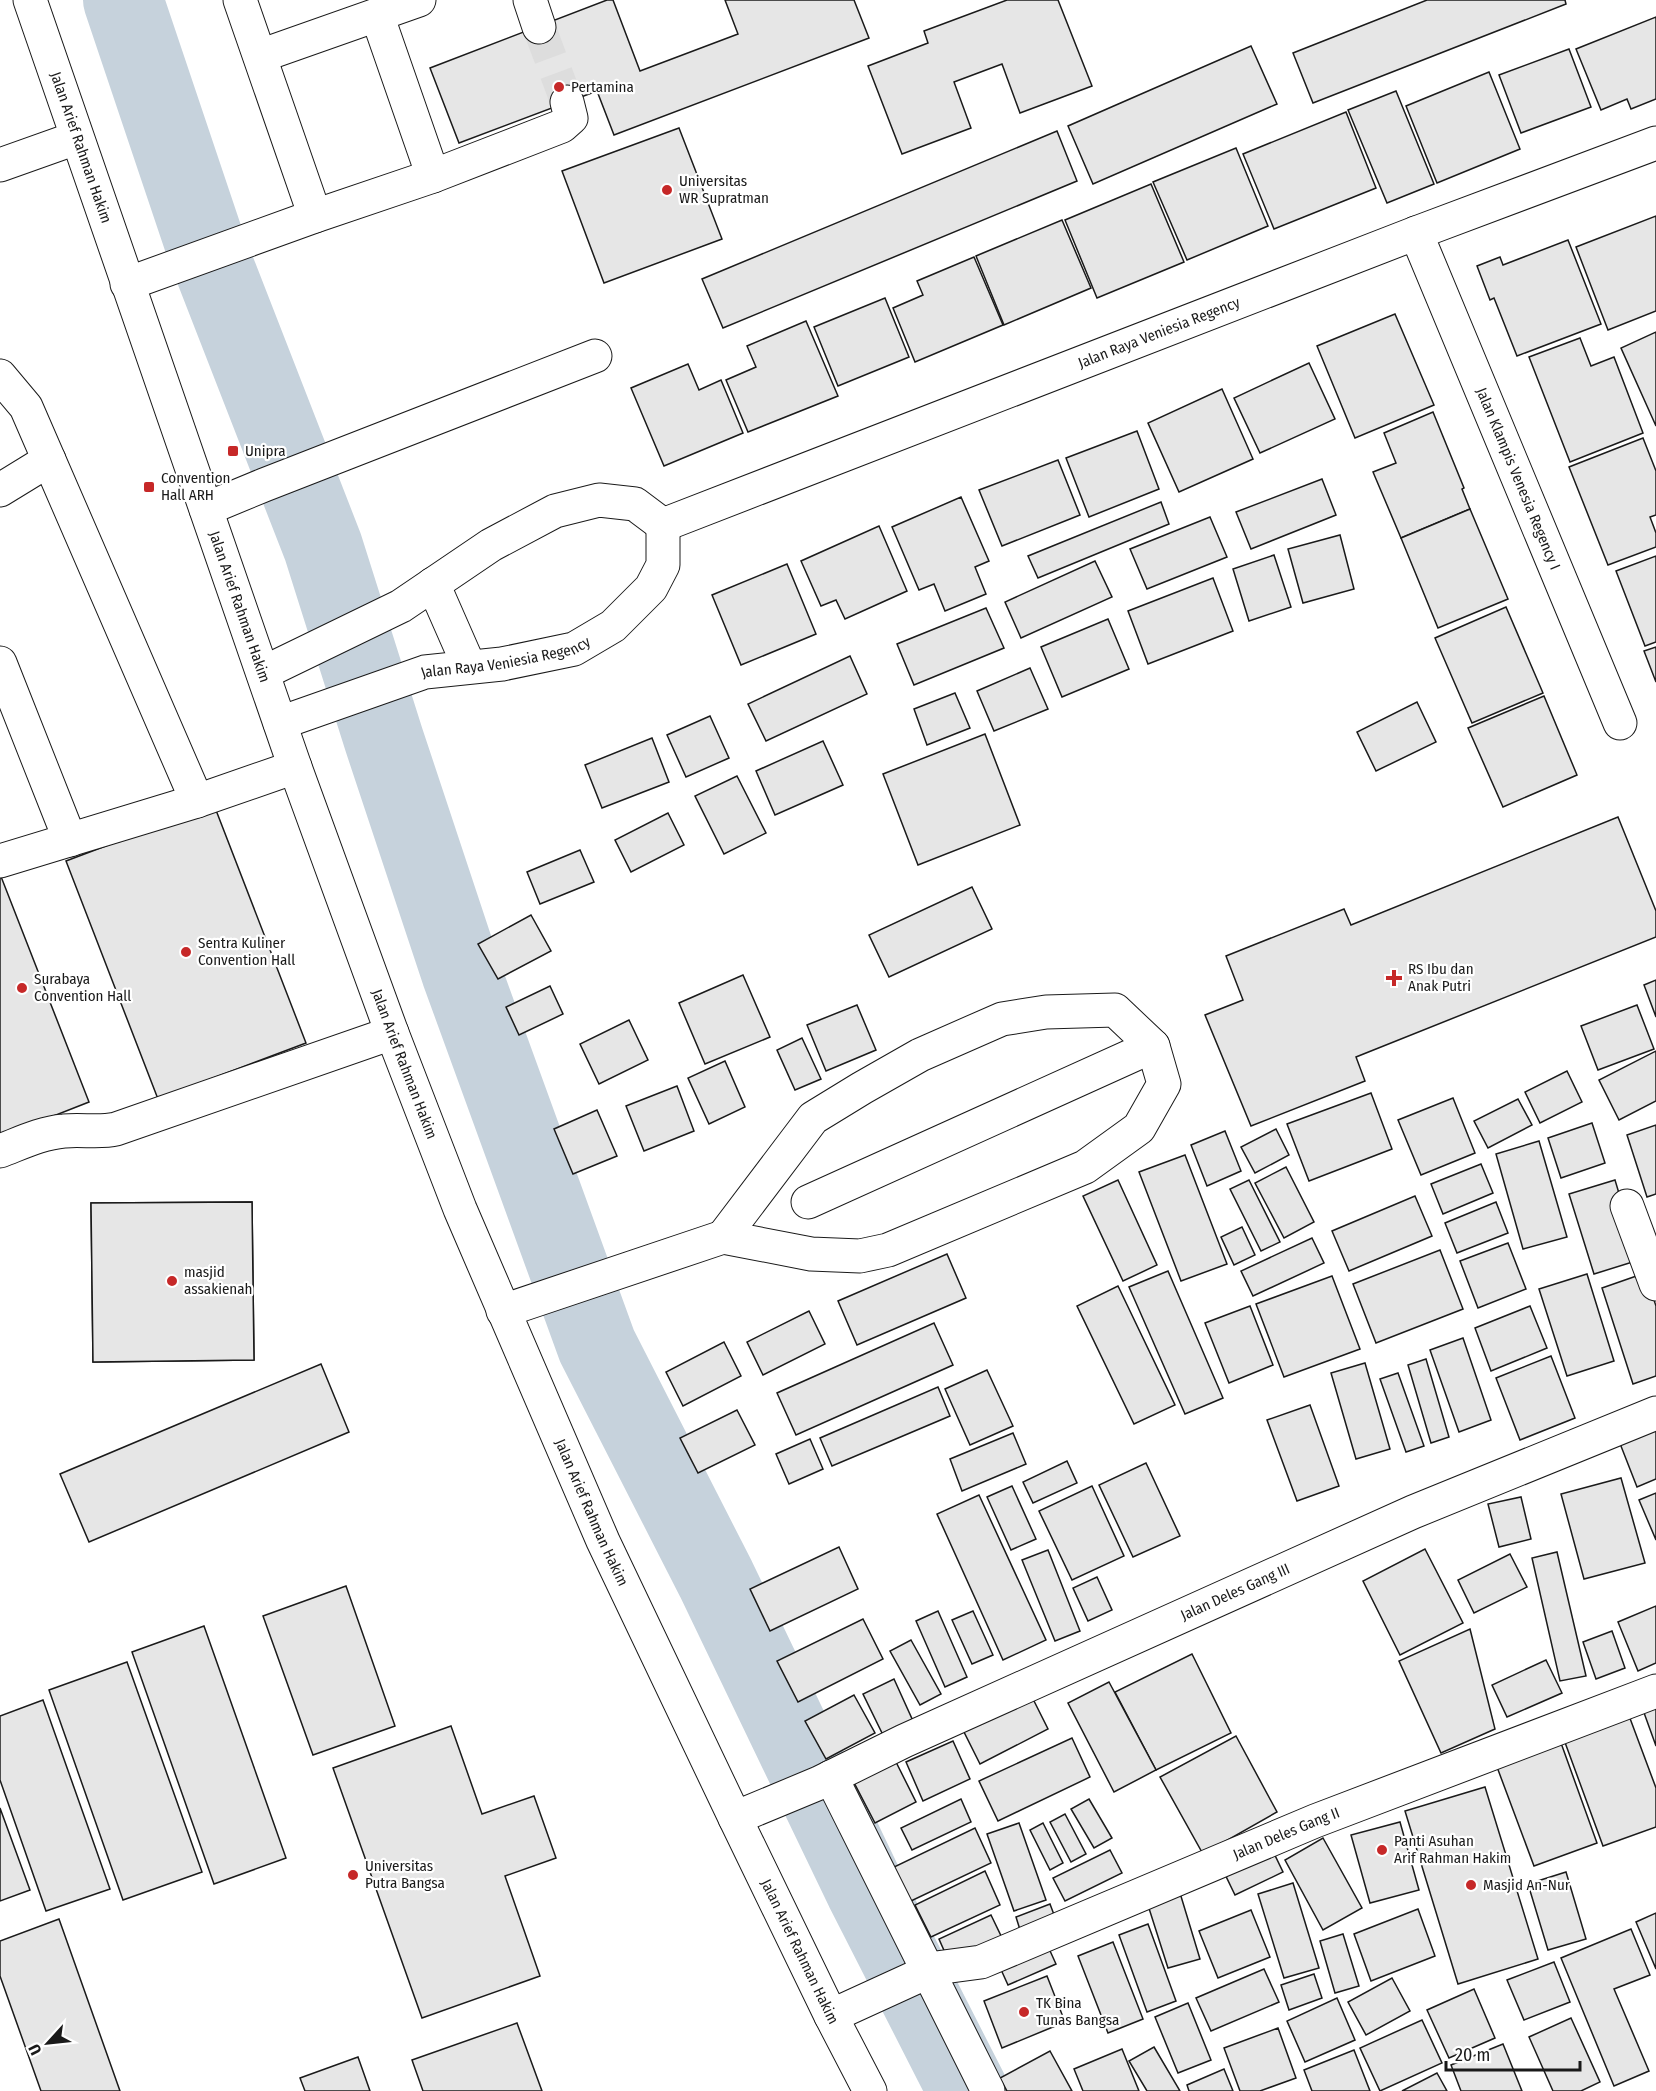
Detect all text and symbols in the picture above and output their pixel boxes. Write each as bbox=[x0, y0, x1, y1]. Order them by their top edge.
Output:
street label: Jalan Arief Rahman Hakim bbox=[46, 69, 115, 225]
place label: Pertamina bbox=[571, 78, 634, 96]
marker: Pertamina bbox=[552, 80, 566, 94]
place label: Universitas WR Supratman bbox=[679, 172, 769, 207]
marker: Universitas WR Supratman bbox=[660, 183, 674, 197]
street label: Jalan Raya Veniesia Regency bbox=[1076, 293, 1243, 372]
street label: Jalan Klampis Venesia Regency I bbox=[1472, 385, 1564, 572]
place label: Unipra bbox=[245, 442, 286, 460]
marker: Unipra bbox=[226, 444, 240, 458]
place label: Convention Hall ARH bbox=[161, 469, 230, 504]
marker: Convention Hall ARH bbox=[142, 480, 156, 494]
street label: Jalan Arief Rahman Hakim bbox=[205, 529, 274, 685]
street label: Jalan Raya Veniesia Regency bbox=[418, 632, 594, 682]
place label: Sentra Kuliner Convention Hall bbox=[198, 934, 295, 969]
marker: Sentra Kuliner Convention Hall bbox=[179, 945, 193, 959]
place label: RS Ibu dan Anak Putri bbox=[1408, 960, 1474, 995]
marker: RS Ibu dan Anak Putri bbox=[1385, 969, 1403, 987]
place label: Surabaya Convention Hall bbox=[34, 970, 131, 1005]
marker: Surabaya Convention Hall bbox=[15, 981, 29, 995]
street label: Jalan Arief Rahman Hakim bbox=[368, 987, 441, 1141]
place label: masjid assakienah bbox=[184, 1263, 253, 1298]
marker: masjid assakienah bbox=[165, 1274, 179, 1288]
street label: Jalan Arief Rahman Hakim bbox=[551, 1436, 632, 1589]
street label: Jalan Deles Gang III bbox=[1178, 1560, 1293, 1624]
street label: Jalan Deles Gang II bbox=[1230, 1804, 1342, 1864]
place label: Panti Asuhan Arif Rahman Hakim bbox=[1394, 1832, 1511, 1867]
marker: Panti Asuhan Arif Rahman Hakim bbox=[1375, 1843, 1389, 1857]
place label: Universitas Putra Bangsa bbox=[365, 1857, 445, 1892]
marker: Universitas Putra Bangsa bbox=[346, 1868, 360, 1882]
street label: Jalan Arief Rahman Hakim bbox=[757, 1876, 843, 2027]
place label: Masjid An-Nur bbox=[1483, 1876, 1571, 1894]
marker: Masjid An-Nur bbox=[1464, 1878, 1478, 1892]
place label: TK Bina Tunas Bangsa bbox=[1036, 1994, 1119, 2029]
marker: TK Bina Tunas Bangsa bbox=[1017, 2005, 1031, 2019]
north arrow bbox=[18, 2013, 78, 2073]
scale bar bbox=[1446, 2034, 1580, 2072]
text: U bbox=[24, 2041, 46, 2058]
text: 20 m bbox=[1455, 2044, 1490, 2066]

